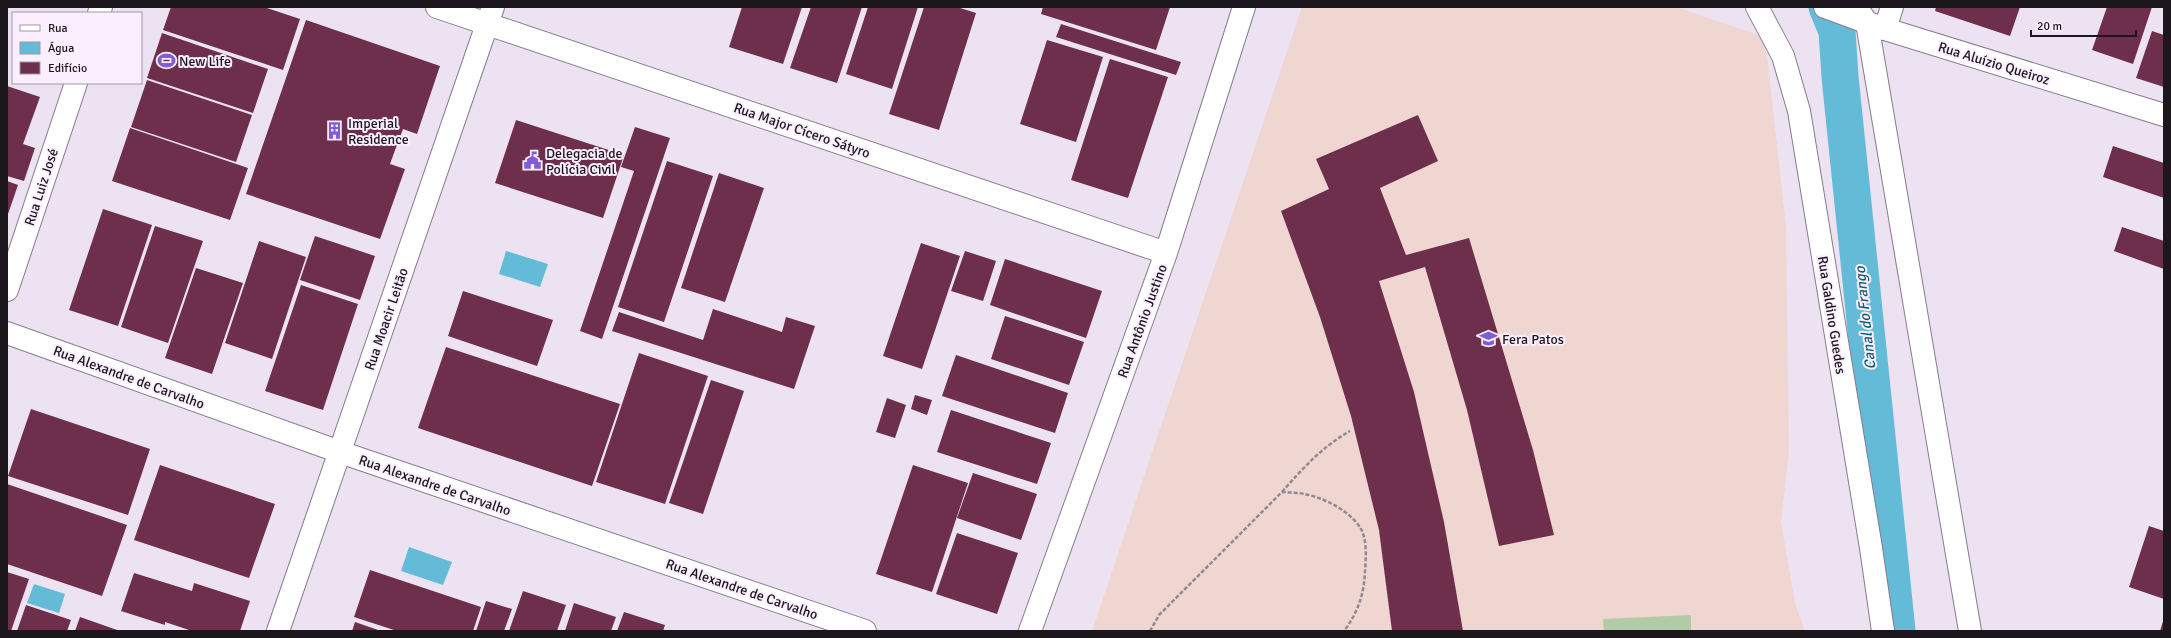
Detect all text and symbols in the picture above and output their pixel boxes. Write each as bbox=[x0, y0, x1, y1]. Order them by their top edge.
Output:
legend bbox=[12, 12, 142, 84]
scale bar bbox=[2031, 12, 2136, 38]
text: 20 m bbox=[2037, 19, 2062, 34]
text: Rua bbox=[48, 21, 68, 36]
street label: Rua Aluízio Queiroz bbox=[1936, 38, 2052, 89]
text: Água bbox=[48, 41, 74, 56]
sports icon: New Life bbox=[156, 51, 176, 71]
place label: New Life bbox=[179, 53, 231, 70]
text: Edifício bbox=[48, 61, 87, 76]
street label: Rua Major Cícero Sátyro bbox=[731, 99, 872, 162]
place label: Imperial Residence bbox=[348, 115, 409, 148]
building icon: Imperial Residence bbox=[325, 121, 345, 141]
place label: Delegacia de Polícia Civil bbox=[546, 145, 623, 178]
street label: Rua Luiz José bbox=[21, 146, 62, 228]
public building icon: Delegacia de Polícia Civil bbox=[523, 151, 543, 171]
street label: Rua Galdino Guedes bbox=[1814, 255, 1849, 375]
street label: Rua Antônio Justino bbox=[1114, 262, 1171, 380]
water label: Canal do Frango bbox=[1851, 264, 1879, 370]
street label: Rua Moacir Leitão bbox=[361, 266, 412, 373]
school or university icon: Fera Patos bbox=[1479, 329, 1499, 349]
place label: Fera Patos bbox=[1502, 331, 1564, 348]
street label: Rua Alexandre de Carvalho bbox=[51, 342, 207, 413]
street label: Rua Alexandre de Carvalho bbox=[357, 451, 513, 520]
street label: Rua Alexandre de Carvalho bbox=[664, 555, 820, 624]

